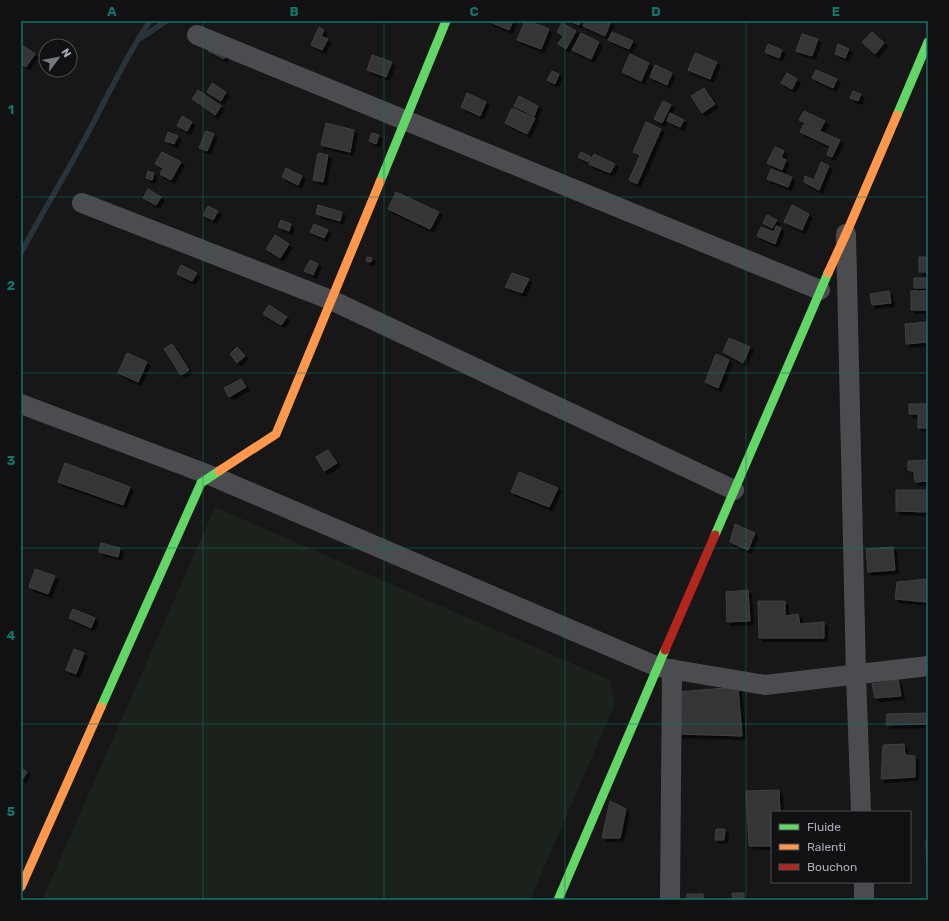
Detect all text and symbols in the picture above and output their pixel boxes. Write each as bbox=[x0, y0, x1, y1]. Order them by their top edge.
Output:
text: A bbox=[107, 4, 117, 19]
text: B bbox=[289, 4, 299, 19]
text: C bbox=[469, 4, 479, 19]
text: D bbox=[651, 4, 661, 19]
text: E bbox=[832, 4, 840, 19]
north arrow bbox=[38, 38, 78, 78]
text: N bbox=[58, 46, 74, 60]
text: 1 bbox=[8, 102, 14, 117]
text: 2 bbox=[7, 278, 15, 293]
text: 3 bbox=[7, 453, 16, 468]
text: 4 bbox=[7, 628, 16, 643]
text: 5 bbox=[7, 804, 15, 819]
legend bbox=[771, 811, 911, 883]
text: Fluide bbox=[807, 820, 841, 834]
text: Ralenti bbox=[807, 840, 846, 854]
text: Bouchon bbox=[807, 860, 857, 874]

